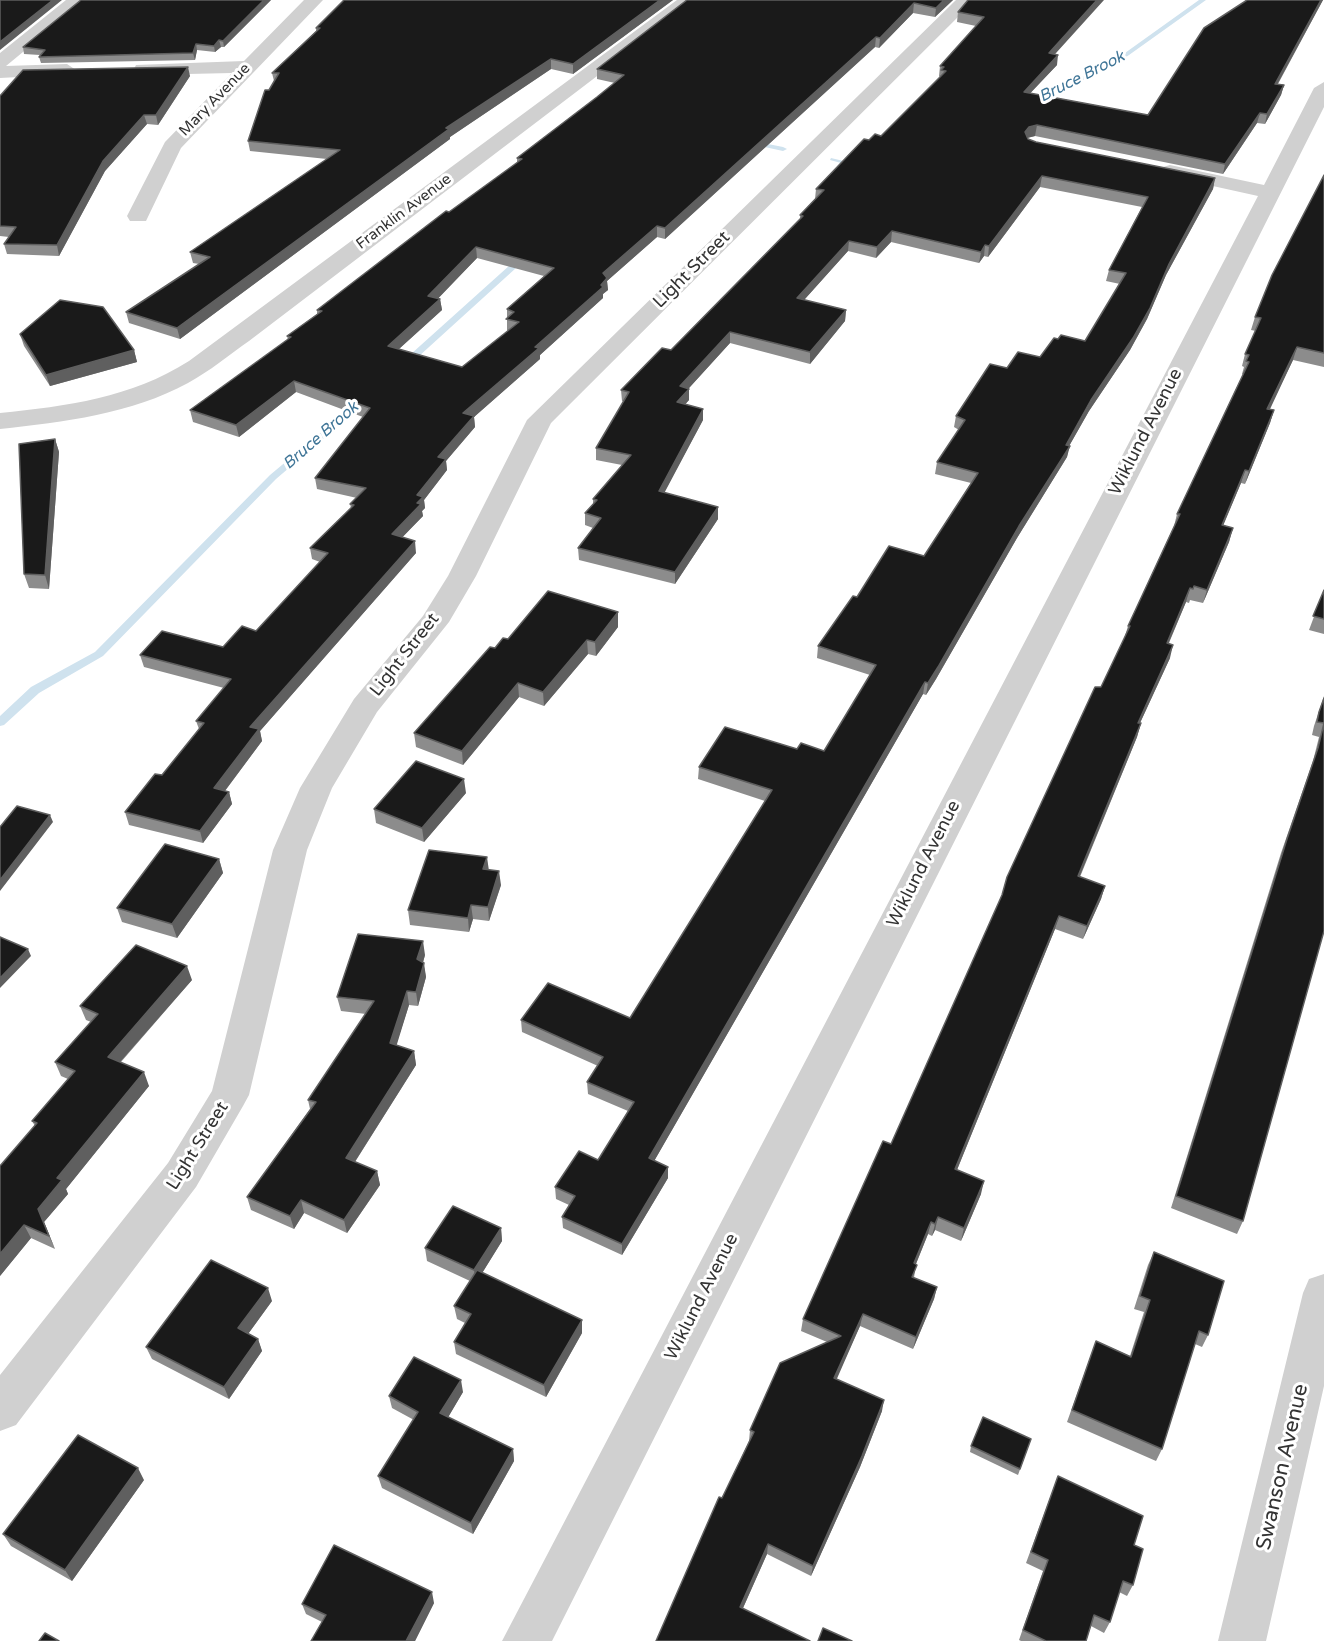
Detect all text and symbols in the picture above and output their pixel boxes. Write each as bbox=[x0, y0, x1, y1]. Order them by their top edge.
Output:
water label: Bruce Brook bbox=[1036, 47, 1128, 107]
street label: Mary Avenue bbox=[176, 60, 254, 140]
street label: Franklin Avenue bbox=[353, 170, 455, 254]
street label: Light Street bbox=[649, 227, 735, 313]
street label: Wiklund Avenue bbox=[1105, 365, 1187, 499]
water label: Bruce Brook bbox=[279, 398, 363, 474]
street label: Light Street bbox=[366, 609, 444, 701]
street label: Wiklund Avenue bbox=[883, 797, 965, 931]
street label: Light Street bbox=[162, 1098, 234, 1194]
street label: Wiklund Avenue bbox=[661, 1230, 743, 1364]
street label: Swanson Avenue bbox=[1252, 1382, 1314, 1552]

